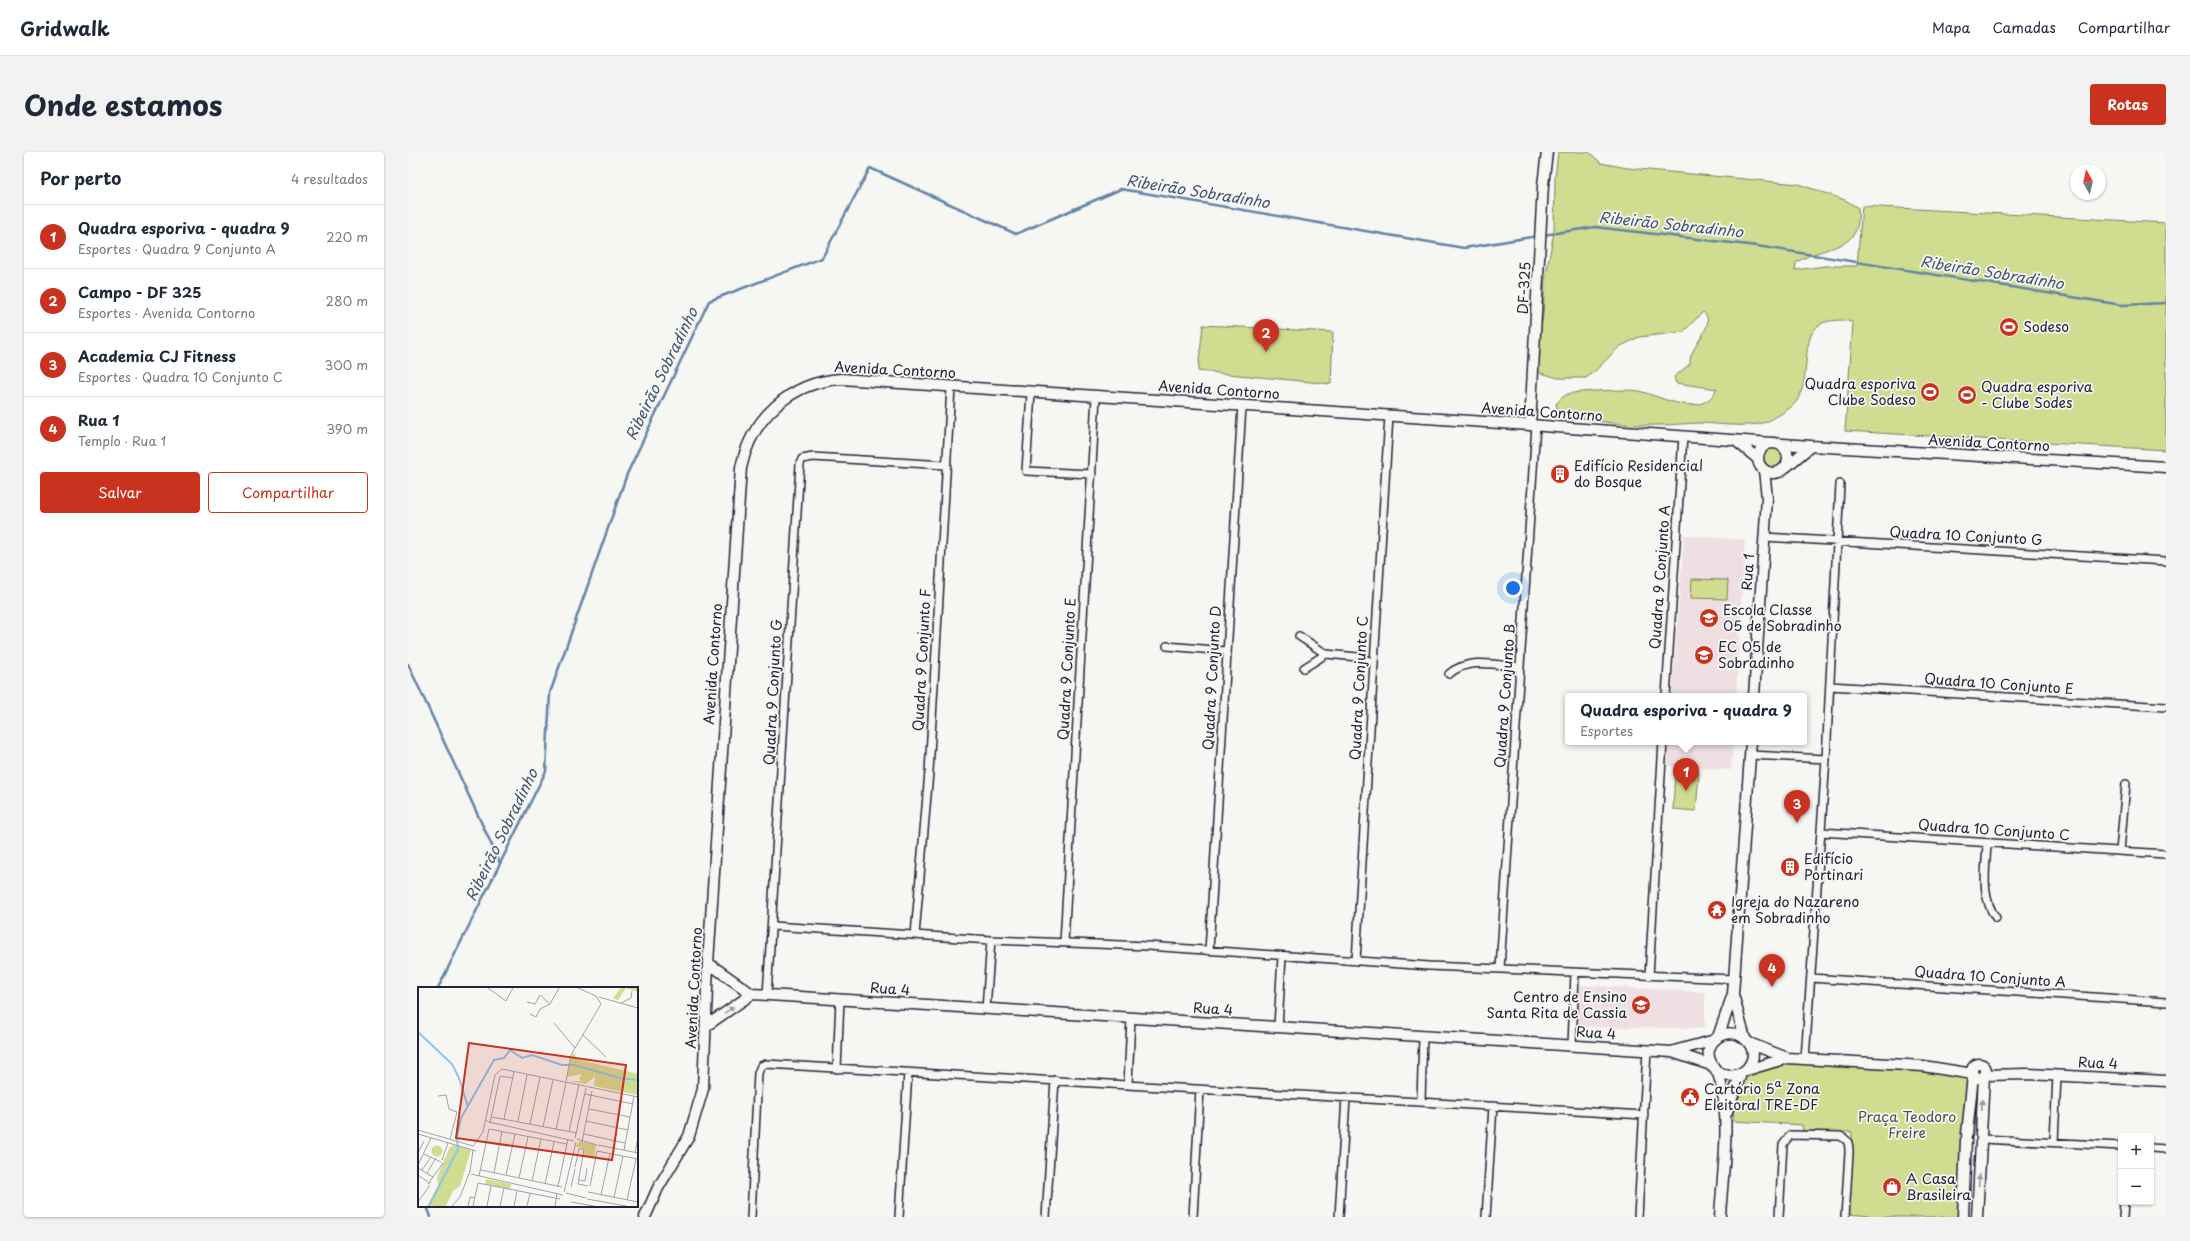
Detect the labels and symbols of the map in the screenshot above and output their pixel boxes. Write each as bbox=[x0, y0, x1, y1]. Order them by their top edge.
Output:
north arrow bbox=[2070, 164, 2106, 200]
water label: Ribeirão Sobradinho bbox=[1125, 168, 1273, 213]
water label: Ribeirão Sobradinho bbox=[1598, 205, 1746, 243]
water label: Ribeirão Sobradinho bbox=[1919, 249, 2067, 294]
street label: DF-325 bbox=[1512, 261, 1535, 315]
water label: Ribeirão Sobradinho bbox=[619, 302, 703, 443]
sports icon: Sodeso bbox=[1998, 316, 2020, 338]
place label: Sodeso bbox=[2023, 316, 2069, 337]
pin: 2 bbox=[1253, 319, 1279, 352]
street label: Avenida Contorno bbox=[834, 356, 957, 383]
place label: Quadra esporiva Clube Sodeso bbox=[1805, 373, 1916, 410]
street label: Avenida Contorno bbox=[1158, 375, 1281, 404]
place label: Quadra esporiva - Clube Sodes bbox=[1981, 376, 2093, 413]
sports icon: Quadra esporiva Clube Sodeso bbox=[1919, 381, 1941, 403]
sports icon: Quadra esporiva - Clube Sodes bbox=[1956, 384, 1978, 406]
street label: Avenida Contorno bbox=[1481, 397, 1604, 426]
street label: Avenida Contorno bbox=[1928, 429, 2051, 456]
place label: Edifício Residencial do Bosque bbox=[1574, 455, 1703, 492]
building icon: Edifício Residencial do Bosque bbox=[1549, 463, 1571, 485]
street label: Quadra 9 Conjunto A bbox=[1644, 504, 1675, 650]
street label: Quadra 10 Conjunto G bbox=[1889, 521, 2043, 550]
street label: Rua 1 bbox=[1736, 553, 1759, 591]
your location bbox=[1503, 578, 1523, 598]
street label: Quadra 9 Conjunto F bbox=[907, 588, 936, 732]
street label: Quadra 9 Conjunto E bbox=[1052, 597, 1081, 741]
place label: Escola Classe 05 de Sobradinho bbox=[1723, 599, 1842, 636]
street label: Avenida Contorno bbox=[698, 602, 727, 725]
street label: Quadra 9 Conjunto D bbox=[1197, 605, 1226, 751]
school or university icon: Escola Classe 05 de Sobradinho bbox=[1698, 607, 1720, 629]
street label: Quadra 9 Conjunto C bbox=[1344, 615, 1373, 761]
street label: Quadra 9 Conjunto G bbox=[758, 618, 787, 766]
street label: Quadra 9 Conjunto B bbox=[1489, 623, 1520, 769]
place label: EC 05 de Sobradinho bbox=[1718, 636, 1794, 673]
school or university icon: EC 05 de Sobradinho bbox=[1693, 644, 1715, 666]
street label: Quadra 10 Conjunto E bbox=[1924, 668, 2075, 699]
pin: 1 bbox=[1673, 758, 1699, 791]
water label: Ribeirão Sobradinho bbox=[459, 763, 543, 904]
pin: 3 bbox=[1784, 790, 1810, 823]
street label: Quadra 10 Conjunto C bbox=[1917, 814, 2071, 845]
place label: Edifício Portinari bbox=[1804, 848, 1863, 885]
building icon: Edifício Portinari bbox=[1779, 856, 1801, 878]
place label: Igreja do Nazareno em Sobradinho bbox=[1731, 891, 1859, 928]
temple icon: Igreja do Nazareno em Sobradinho bbox=[1706, 899, 1728, 921]
street label: Avenida Contorno bbox=[680, 926, 707, 1049]
pin: 4 bbox=[1759, 954, 1785, 987]
street label: Quadra 10 Conjunto A bbox=[1914, 961, 2067, 992]
street label: Rua 4 bbox=[869, 977, 911, 1000]
place label: Centro de Ensino Santa Rita de Cassia bbox=[1486, 986, 1627, 1023]
inset map bbox=[418, 987, 638, 1207]
school or university icon: Centro de Ensino Santa Rita de Cassia bbox=[1630, 994, 1652, 1016]
street label: Rua 4 bbox=[1192, 997, 1234, 1020]
one-way arrow bbox=[724, 1006, 734, 1014]
street label: Rua 4 bbox=[1575, 1021, 1617, 1044]
street label: Rua 4 bbox=[2077, 1051, 2119, 1074]
place label: Cartório 5ª Zona Eleitoral TRE-DF bbox=[1704, 1078, 1820, 1115]
public building icon: Cartório 5ª Zona Eleitoral TRE-DF bbox=[1679, 1086, 1701, 1108]
one-way arrow bbox=[1979, 1099, 1986, 1111]
park label: Praça Teodoro Freire bbox=[1858, 1106, 1956, 1143]
place label: A Casa Brasileira bbox=[1906, 1168, 1971, 1205]
one-way arrow bbox=[1976, 1173, 1982, 1186]
shop icon: A Casa Brasileira bbox=[1881, 1176, 1903, 1198]

